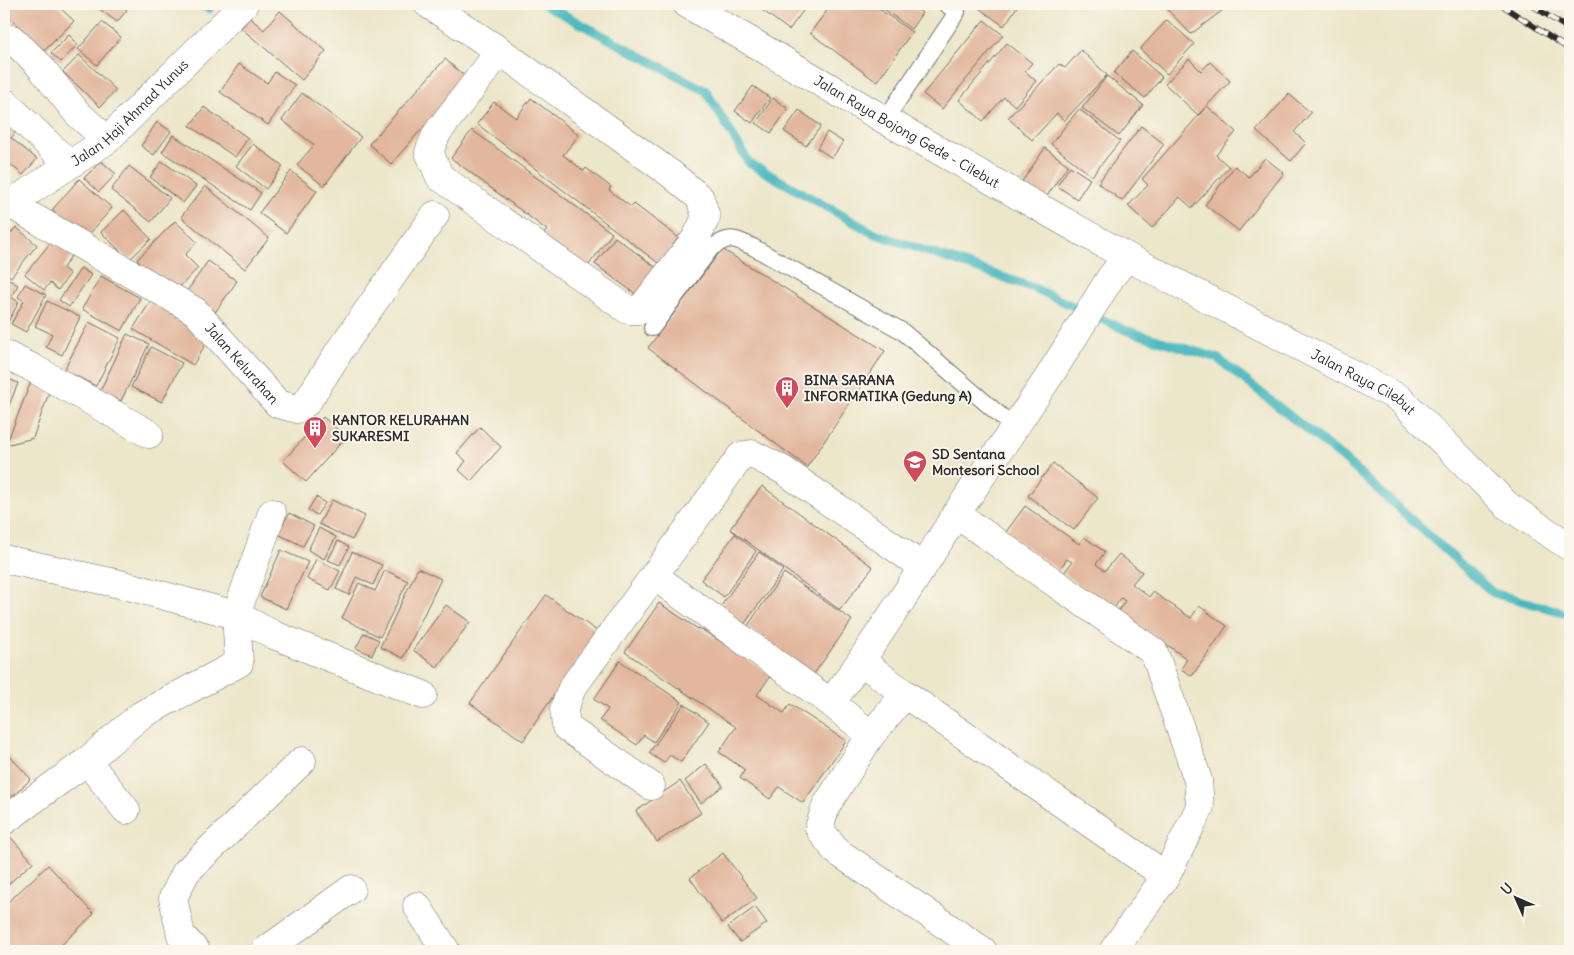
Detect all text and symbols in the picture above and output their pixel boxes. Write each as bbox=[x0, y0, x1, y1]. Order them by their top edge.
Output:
street label: Jalan Haji Ahmad Yunus bbox=[68, 55, 192, 170]
street label: Jalan Raya Bojong Gede - Cilebut bbox=[811, 71, 1003, 192]
street label: Jalan Kelurahan bbox=[201, 319, 283, 408]
street label: Jalan Raya Cilebut bbox=[1308, 345, 1420, 419]
place label: BINA SARANA INFORMATIKA (Gedung A) bbox=[804, 371, 972, 405]
building icon: BINA SARANA INFORMATIKA (Gedung A) bbox=[774, 375, 800, 409]
place label: KANTOR KELURAHAN SUKARESMI bbox=[332, 411, 470, 445]
building icon: KANTOR KELURAHAN SUKARESMI bbox=[302, 415, 328, 449]
place label: SD Sentana Montesori School bbox=[932, 445, 1039, 479]
school or university icon: SD Sentana Montesori School bbox=[902, 449, 928, 483]
north arrow bbox=[1492, 872, 1542, 922]
text: U bbox=[1497, 879, 1517, 899]

